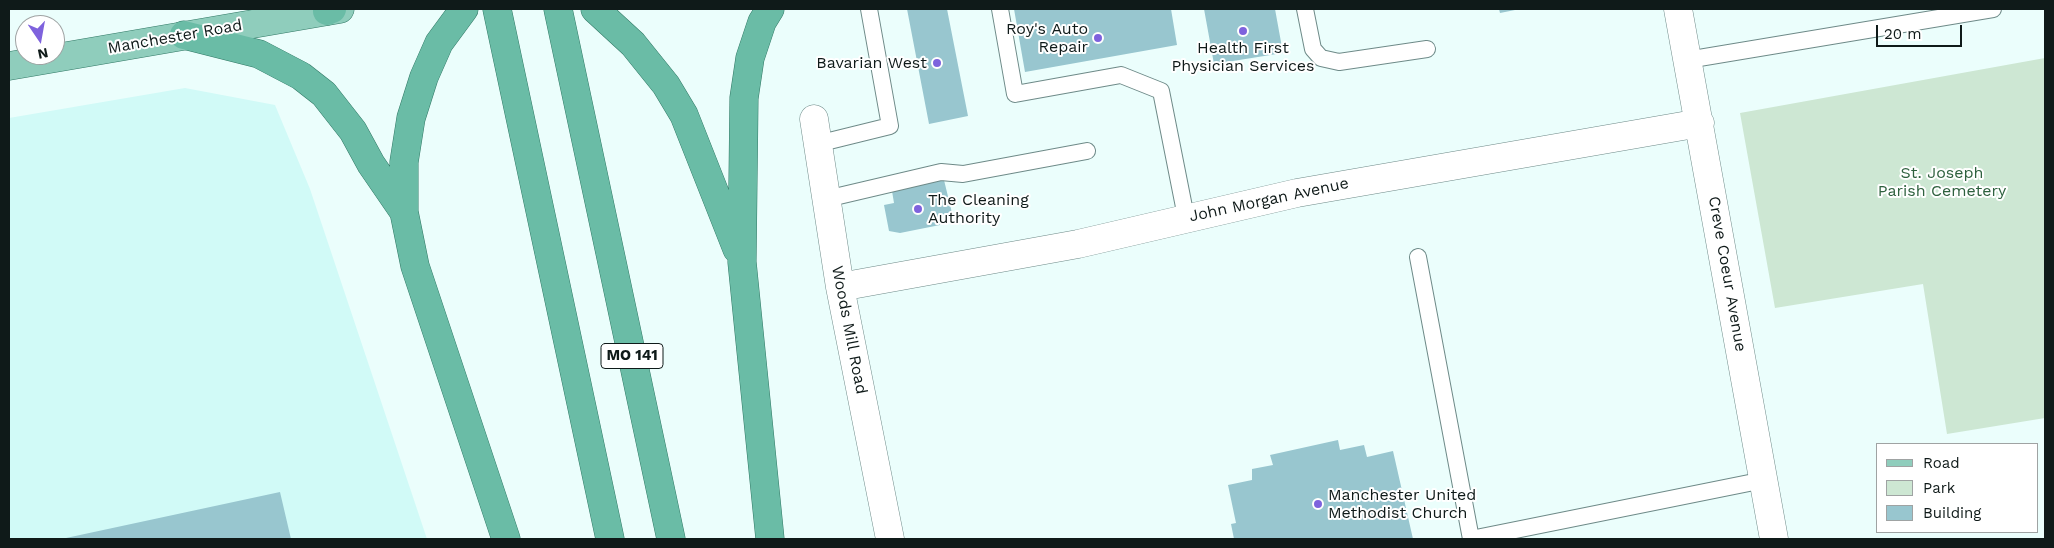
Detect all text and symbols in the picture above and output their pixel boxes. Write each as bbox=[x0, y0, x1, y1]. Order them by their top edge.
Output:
north arrow bbox=[15, 15, 65, 65]
scale bar bbox=[1879, 15, 1965, 47]
street label: Manchester Road bbox=[106, 16, 244, 58]
place label: Roy's Auto Repair bbox=[1006, 19, 1088, 57]
marker: Health First Physician Services bbox=[1237, 25, 1249, 37]
text: 20 m bbox=[1884, 25, 1922, 43]
marker: Roy's Auto Repair bbox=[1092, 32, 1104, 44]
place label: Health First Physician Services bbox=[1171, 38, 1315, 76]
text: N bbox=[36, 45, 50, 63]
place label: Bavarian West bbox=[816, 53, 927, 73]
marker: Bavarian West bbox=[931, 57, 943, 69]
park label: St. Joseph Parish Cemetery bbox=[1878, 163, 2006, 201]
street label: John Morgan Avenue bbox=[1187, 174, 1351, 226]
place label: The Cleaning Authority bbox=[928, 190, 1029, 228]
street label: Creve Coeur Avenue bbox=[1704, 195, 1750, 353]
marker: The Cleaning Authority bbox=[912, 203, 924, 215]
street label: Woods Mill Road bbox=[827, 264, 871, 396]
road number: MO 141 bbox=[601, 344, 663, 368]
legend bbox=[1876, 443, 2039, 533]
text: Road bbox=[1923, 454, 1960, 472]
text: Park bbox=[1923, 479, 1955, 497]
place label: Manchester United Methodist Church bbox=[1328, 485, 1476, 523]
marker: Manchester United Methodist Church bbox=[1312, 498, 1324, 510]
text: Building bbox=[1923, 504, 1981, 522]

